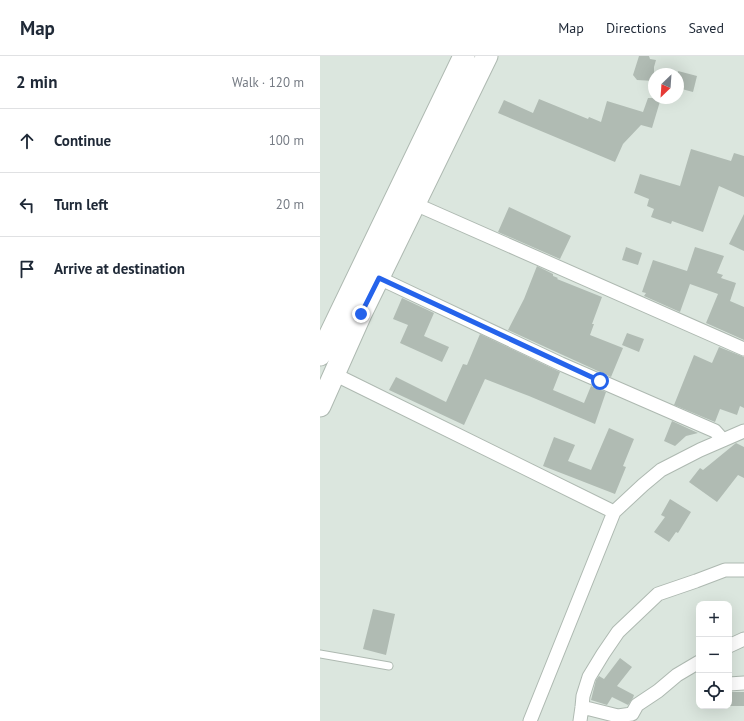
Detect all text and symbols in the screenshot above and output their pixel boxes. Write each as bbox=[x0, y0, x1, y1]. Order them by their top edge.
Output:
text: Map bbox=[20, 16, 55, 40]
text: Map bbox=[558, 19, 584, 37]
text: Directions bbox=[606, 19, 666, 37]
text: Saved bbox=[688, 19, 724, 37]
north arrow bbox=[648, 68, 684, 104]
text: 2 min bbox=[16, 71, 57, 93]
text: Walk · 120 m bbox=[232, 74, 304, 91]
icon: ahead bbox=[16, 130, 38, 152]
text: Continue bbox=[54, 131, 111, 150]
text: 100 m bbox=[269, 132, 304, 149]
icon: left bbox=[16, 194, 38, 216]
text: Turn left bbox=[54, 195, 108, 214]
text: 20 m bbox=[276, 196, 304, 213]
icon: arrive bbox=[16, 258, 38, 280]
text: Arrive at destination bbox=[54, 259, 185, 278]
route end bbox=[352, 305, 370, 323]
route start bbox=[591, 372, 609, 390]
map controls bbox=[696, 601, 732, 709]
button: + bbox=[696, 601, 732, 637]
button: − bbox=[696, 637, 732, 673]
button: locate bbox=[696, 673, 732, 709]

